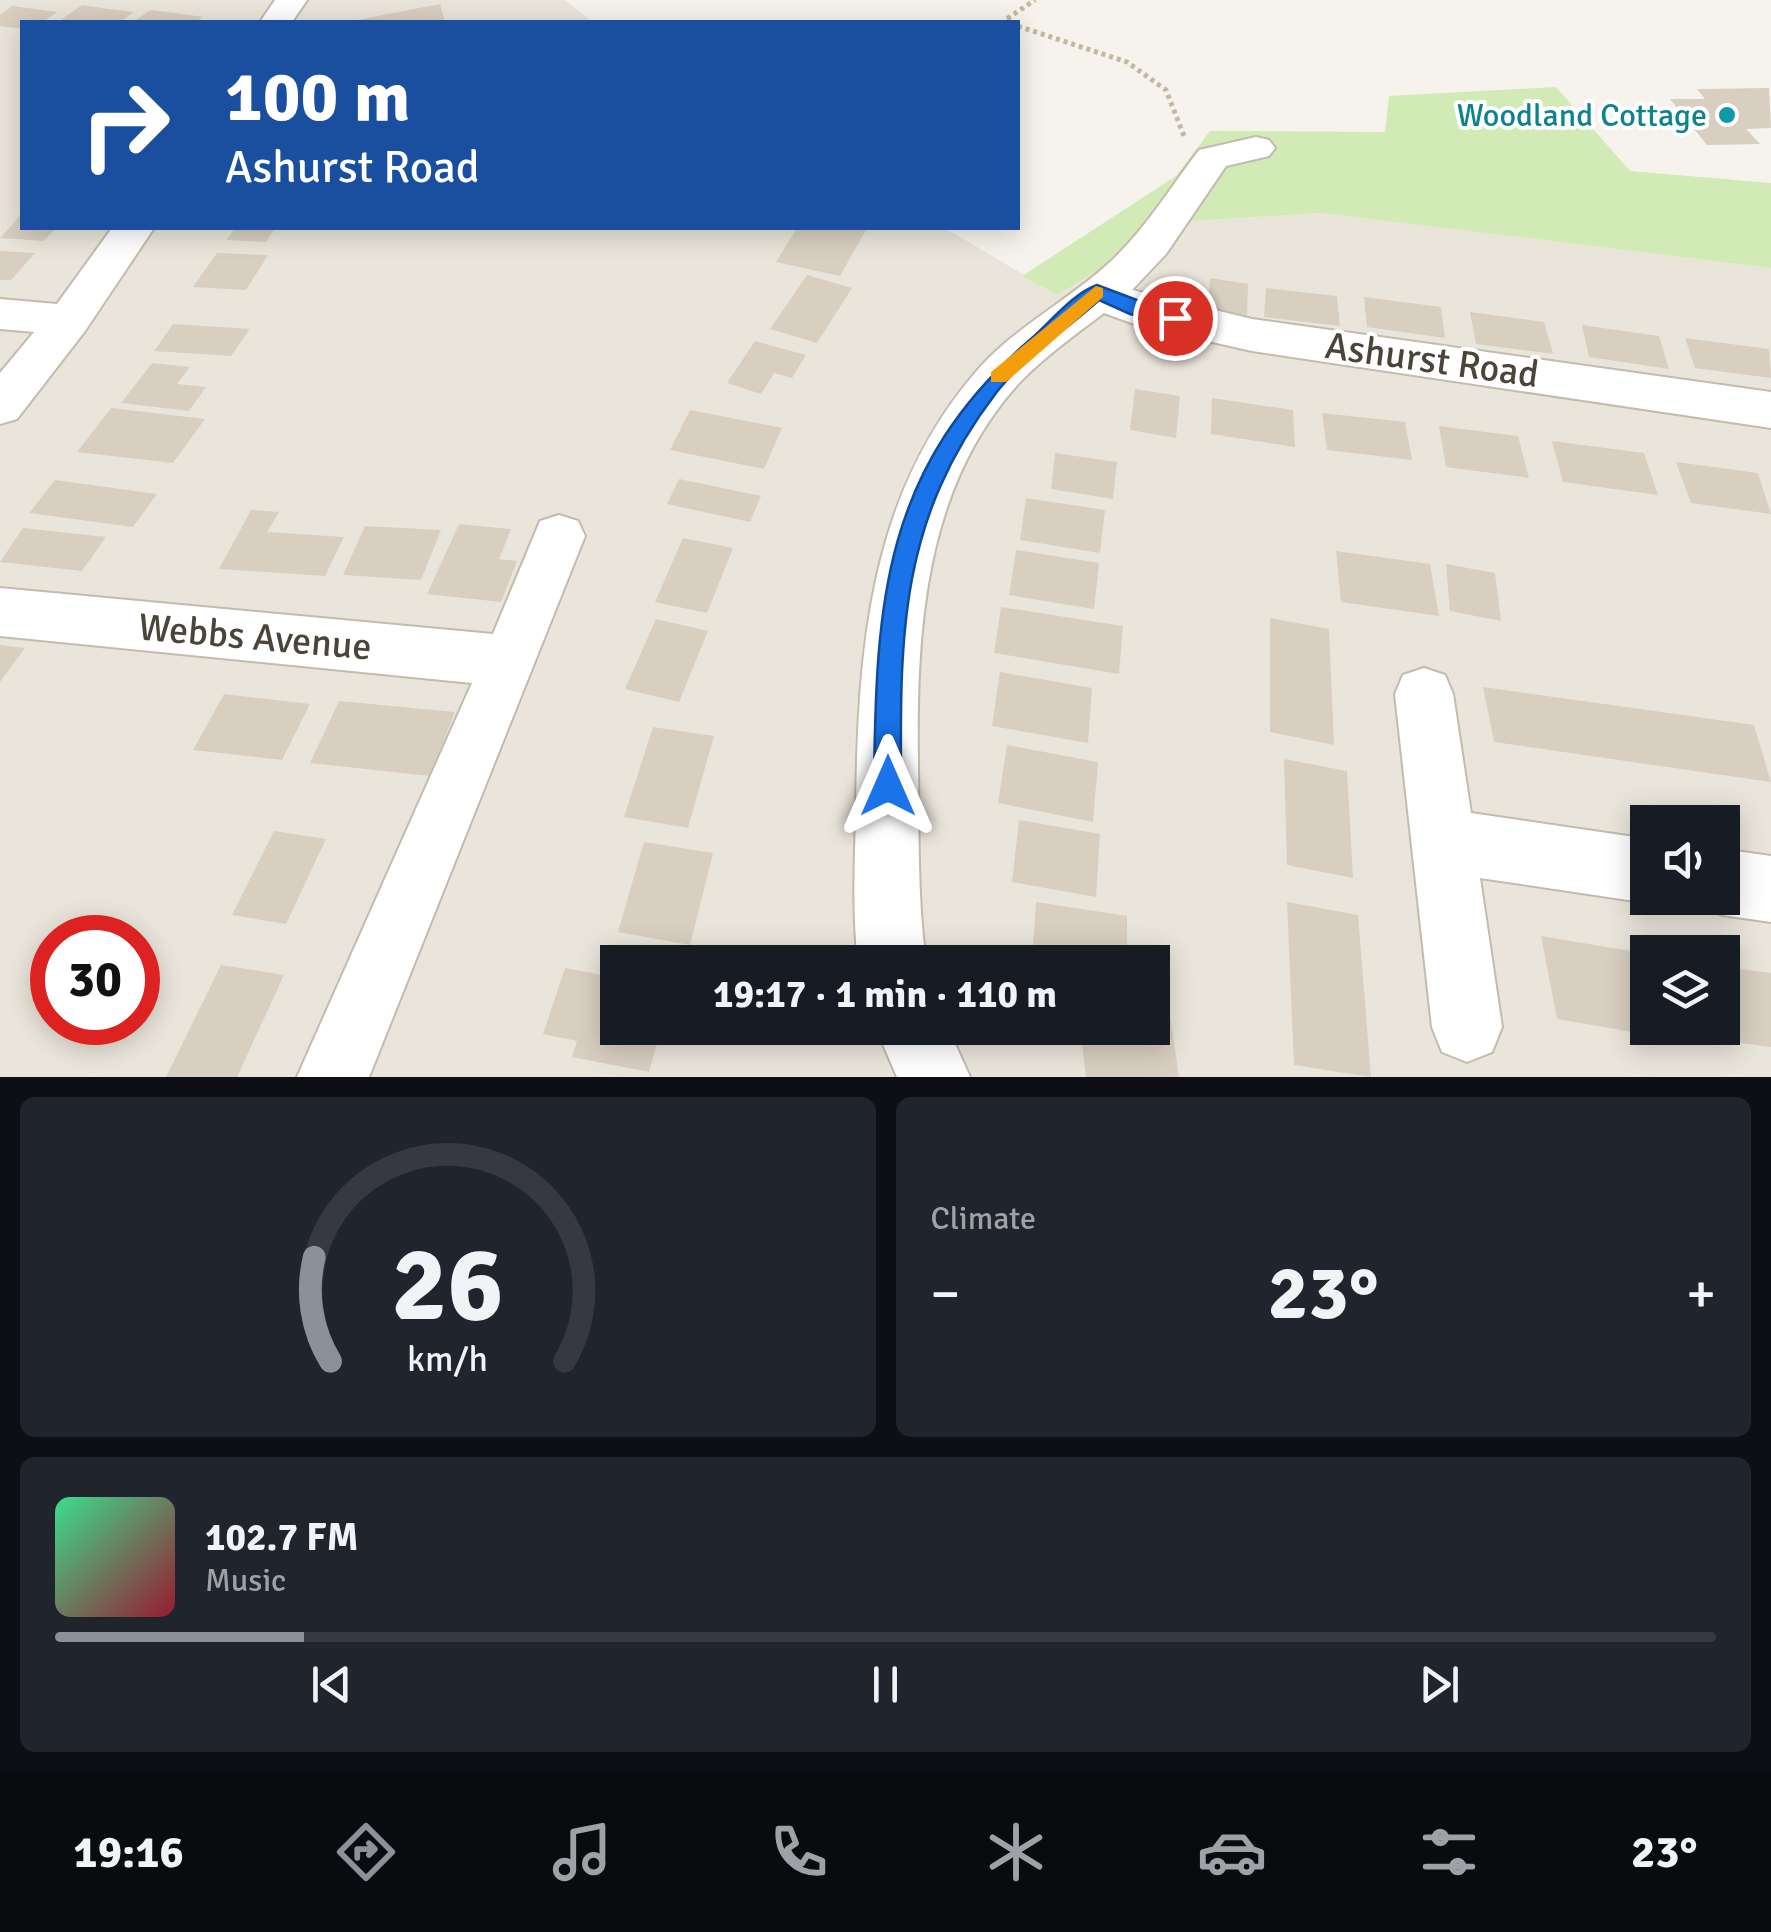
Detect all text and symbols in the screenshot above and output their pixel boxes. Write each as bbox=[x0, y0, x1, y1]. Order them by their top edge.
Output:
text: 100 m bbox=[225, 54, 410, 140]
icon: right bbox=[60, 60, 190, 190]
place label: Woodland Cottage bbox=[1457, 96, 1707, 135]
marker: Woodland Cottage bbox=[1716, 104, 1738, 126]
text: Ashurst Road bbox=[225, 140, 480, 195]
pin bbox=[1133, 276, 1218, 361]
icon: arrive bbox=[1148, 291, 1203, 346]
street label: Ashurst Road bbox=[1322, 322, 1542, 398]
street label: Webbs Avenue bbox=[137, 603, 373, 671]
position arrow bbox=[836, 734, 940, 838]
map controls bbox=[1630, 805, 1740, 1045]
button: sound bbox=[1630, 805, 1740, 915]
speed limit sign: 30 bbox=[30, 915, 160, 1045]
button: layers bbox=[1630, 935, 1740, 1045]
text: 19:17 · 1 min · 110 m bbox=[713, 971, 1057, 1018]
text: Climate bbox=[931, 1199, 1036, 1238]
text: 26 bbox=[392, 1221, 504, 1349]
text: 23° bbox=[1268, 1247, 1379, 1340]
text: − bbox=[931, 1260, 960, 1328]
text: + bbox=[1686, 1260, 1716, 1328]
text: km/h bbox=[407, 1337, 488, 1381]
text: 102.7 FM bbox=[205, 1514, 358, 1561]
text: Music bbox=[205, 1561, 286, 1600]
icon: previous bbox=[304, 1657, 359, 1712]
icon: pause bbox=[858, 1657, 913, 1712]
icon: next bbox=[1412, 1657, 1467, 1712]
icon: directions bbox=[331, 1817, 401, 1887]
icon: music bbox=[547, 1817, 617, 1887]
icon: phone bbox=[764, 1817, 834, 1887]
icon: climate bbox=[981, 1817, 1051, 1887]
icon: car bbox=[1197, 1817, 1267, 1887]
icon: filters bbox=[1414, 1817, 1484, 1887]
text: 19:16 bbox=[73, 1825, 184, 1880]
text: 23° bbox=[1631, 1825, 1698, 1880]

